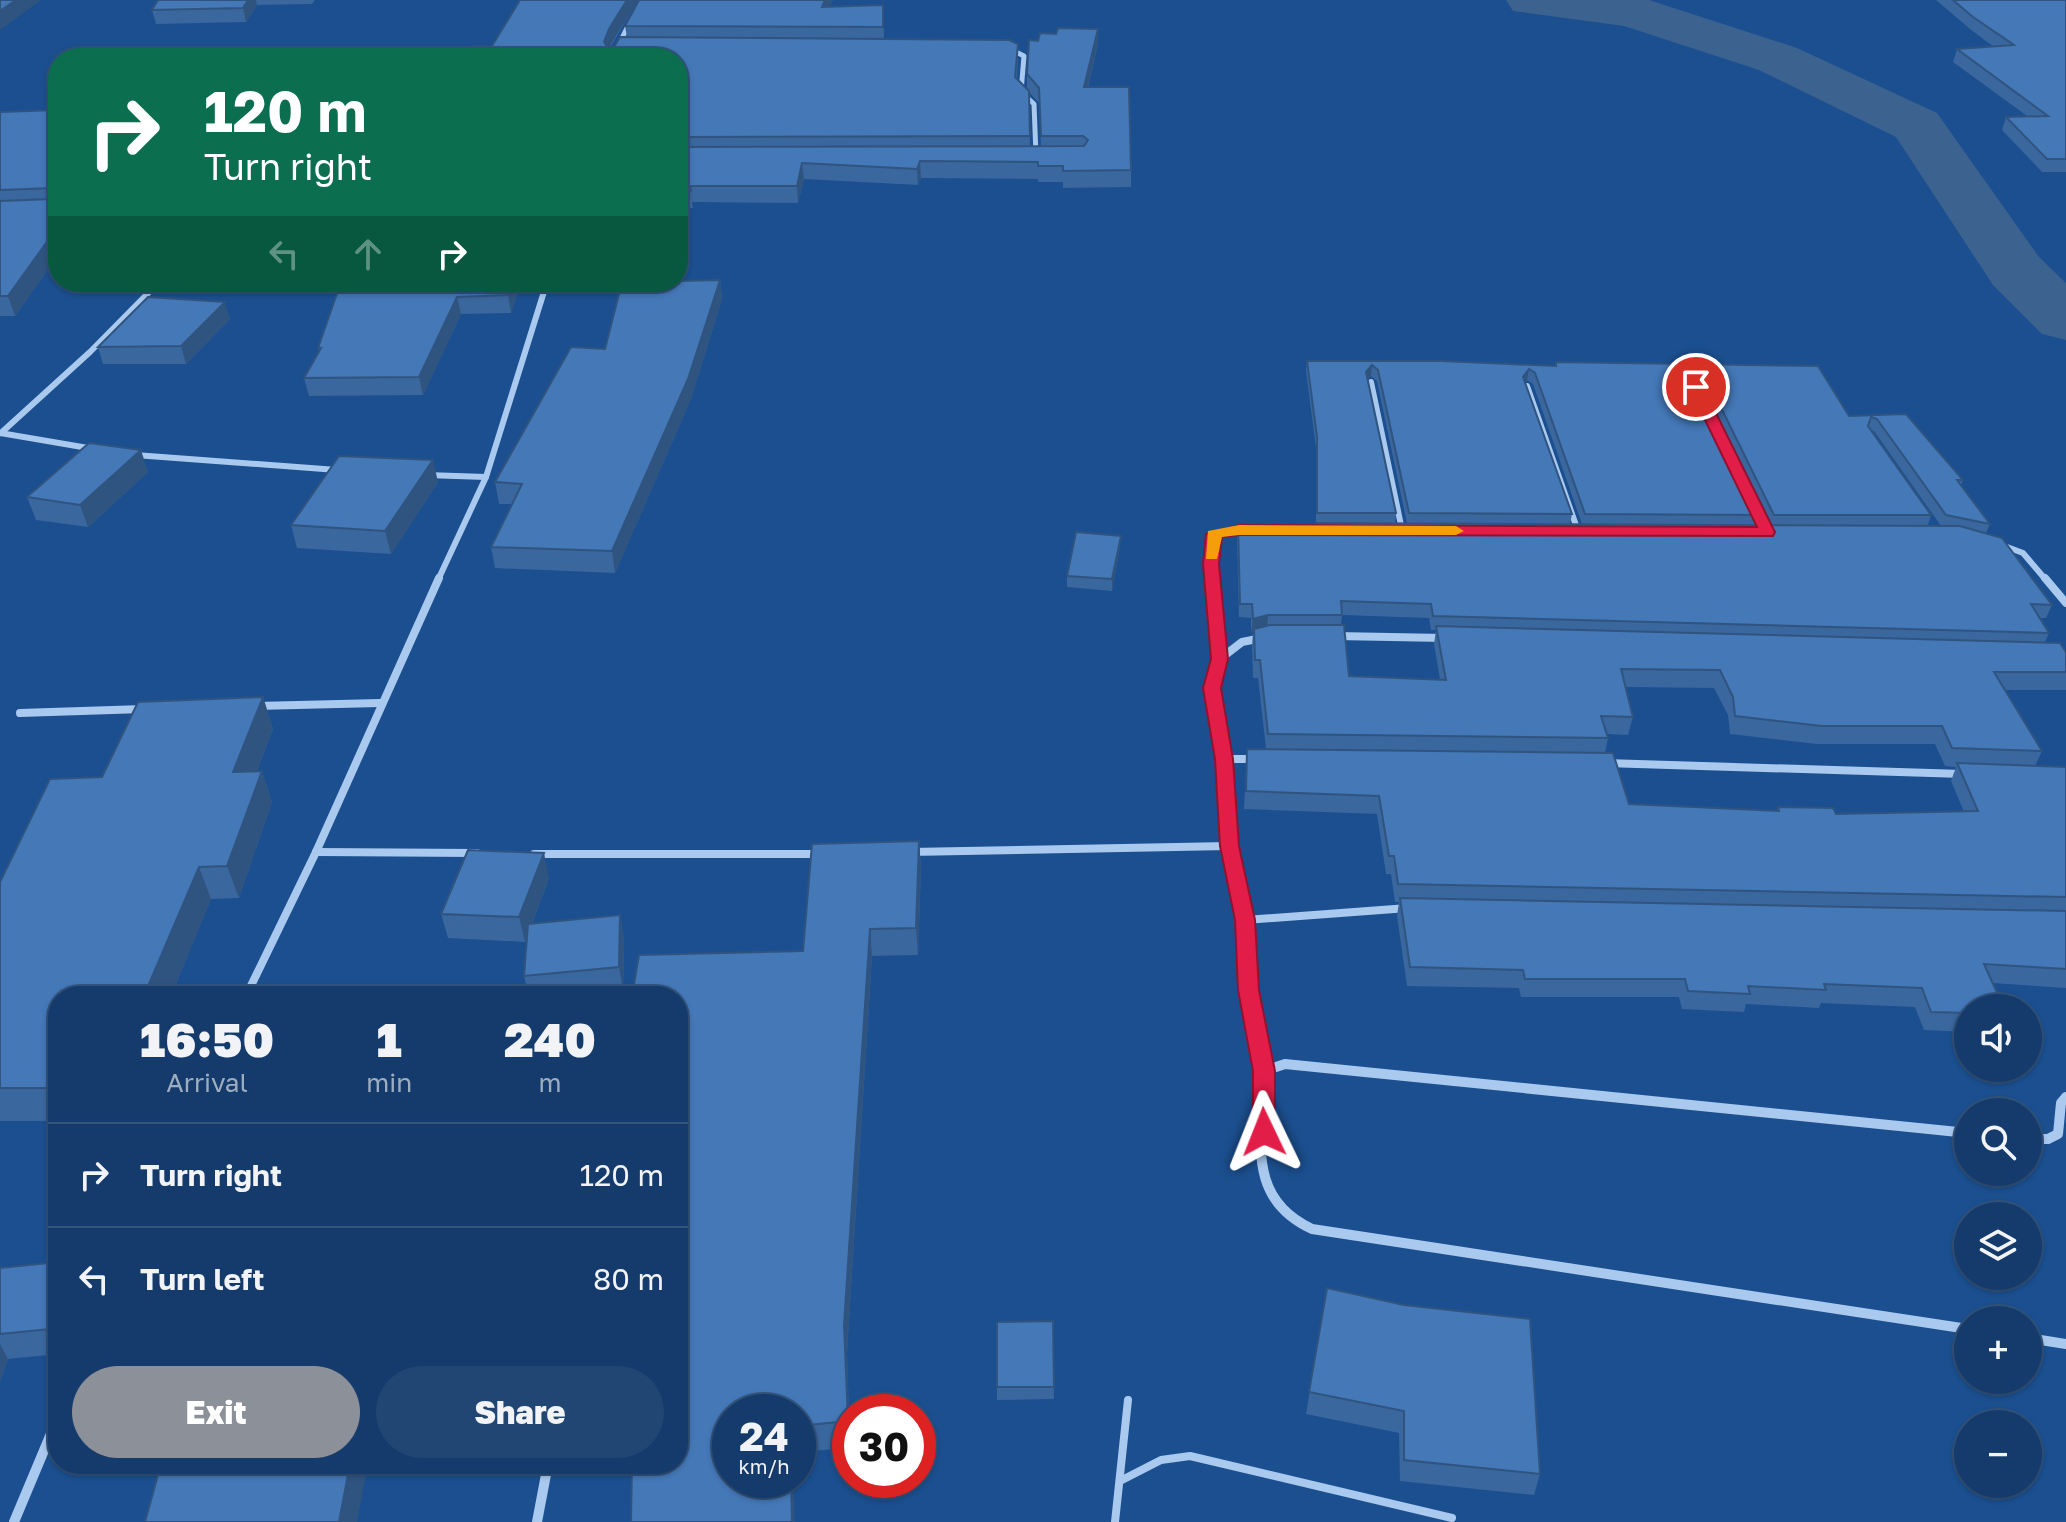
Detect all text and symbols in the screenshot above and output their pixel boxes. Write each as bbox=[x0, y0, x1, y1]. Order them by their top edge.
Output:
text: 120 m bbox=[204, 77, 366, 144]
icon: right bbox=[72, 80, 176, 184]
text: Turn right bbox=[204, 145, 372, 188]
icon: left bbox=[262, 232, 306, 276]
icon: ahead bbox=[346, 232, 390, 276]
icon: right bbox=[430, 232, 474, 276]
pin bbox=[1662, 353, 1730, 421]
icon: arrive bbox=[1674, 365, 1718, 409]
map controls bbox=[1954, 994, 2042, 1498]
button: sound bbox=[1954, 994, 2042, 1082]
text: 16:50 bbox=[140, 1010, 274, 1068]
text: 1 bbox=[376, 1010, 402, 1068]
text: 240 bbox=[504, 1010, 596, 1068]
text: Arrival bbox=[166, 1067, 248, 1098]
text: min bbox=[366, 1067, 412, 1098]
text: m bbox=[539, 1067, 562, 1098]
position arrow bbox=[1222, 1090, 1306, 1174]
button: search bbox=[1954, 1098, 2042, 1186]
icon: right bbox=[72, 1153, 116, 1197]
text: Turn right bbox=[140, 1157, 282, 1193]
text: 120 m bbox=[579, 1157, 664, 1193]
button: layers bbox=[1954, 1202, 2042, 1290]
icon: left bbox=[72, 1257, 116, 1301]
text: Turn left bbox=[140, 1261, 265, 1297]
text: 80 m bbox=[593, 1261, 664, 1297]
button: + bbox=[1954, 1306, 2042, 1394]
button: Exit bbox=[72, 1366, 360, 1458]
button: Share bbox=[376, 1366, 664, 1458]
speed limit sign: 30 bbox=[832, 1394, 936, 1498]
button: − bbox=[1954, 1410, 2042, 1498]
text: 24 bbox=[739, 1412, 789, 1460]
text: km/h bbox=[739, 1454, 789, 1478]

